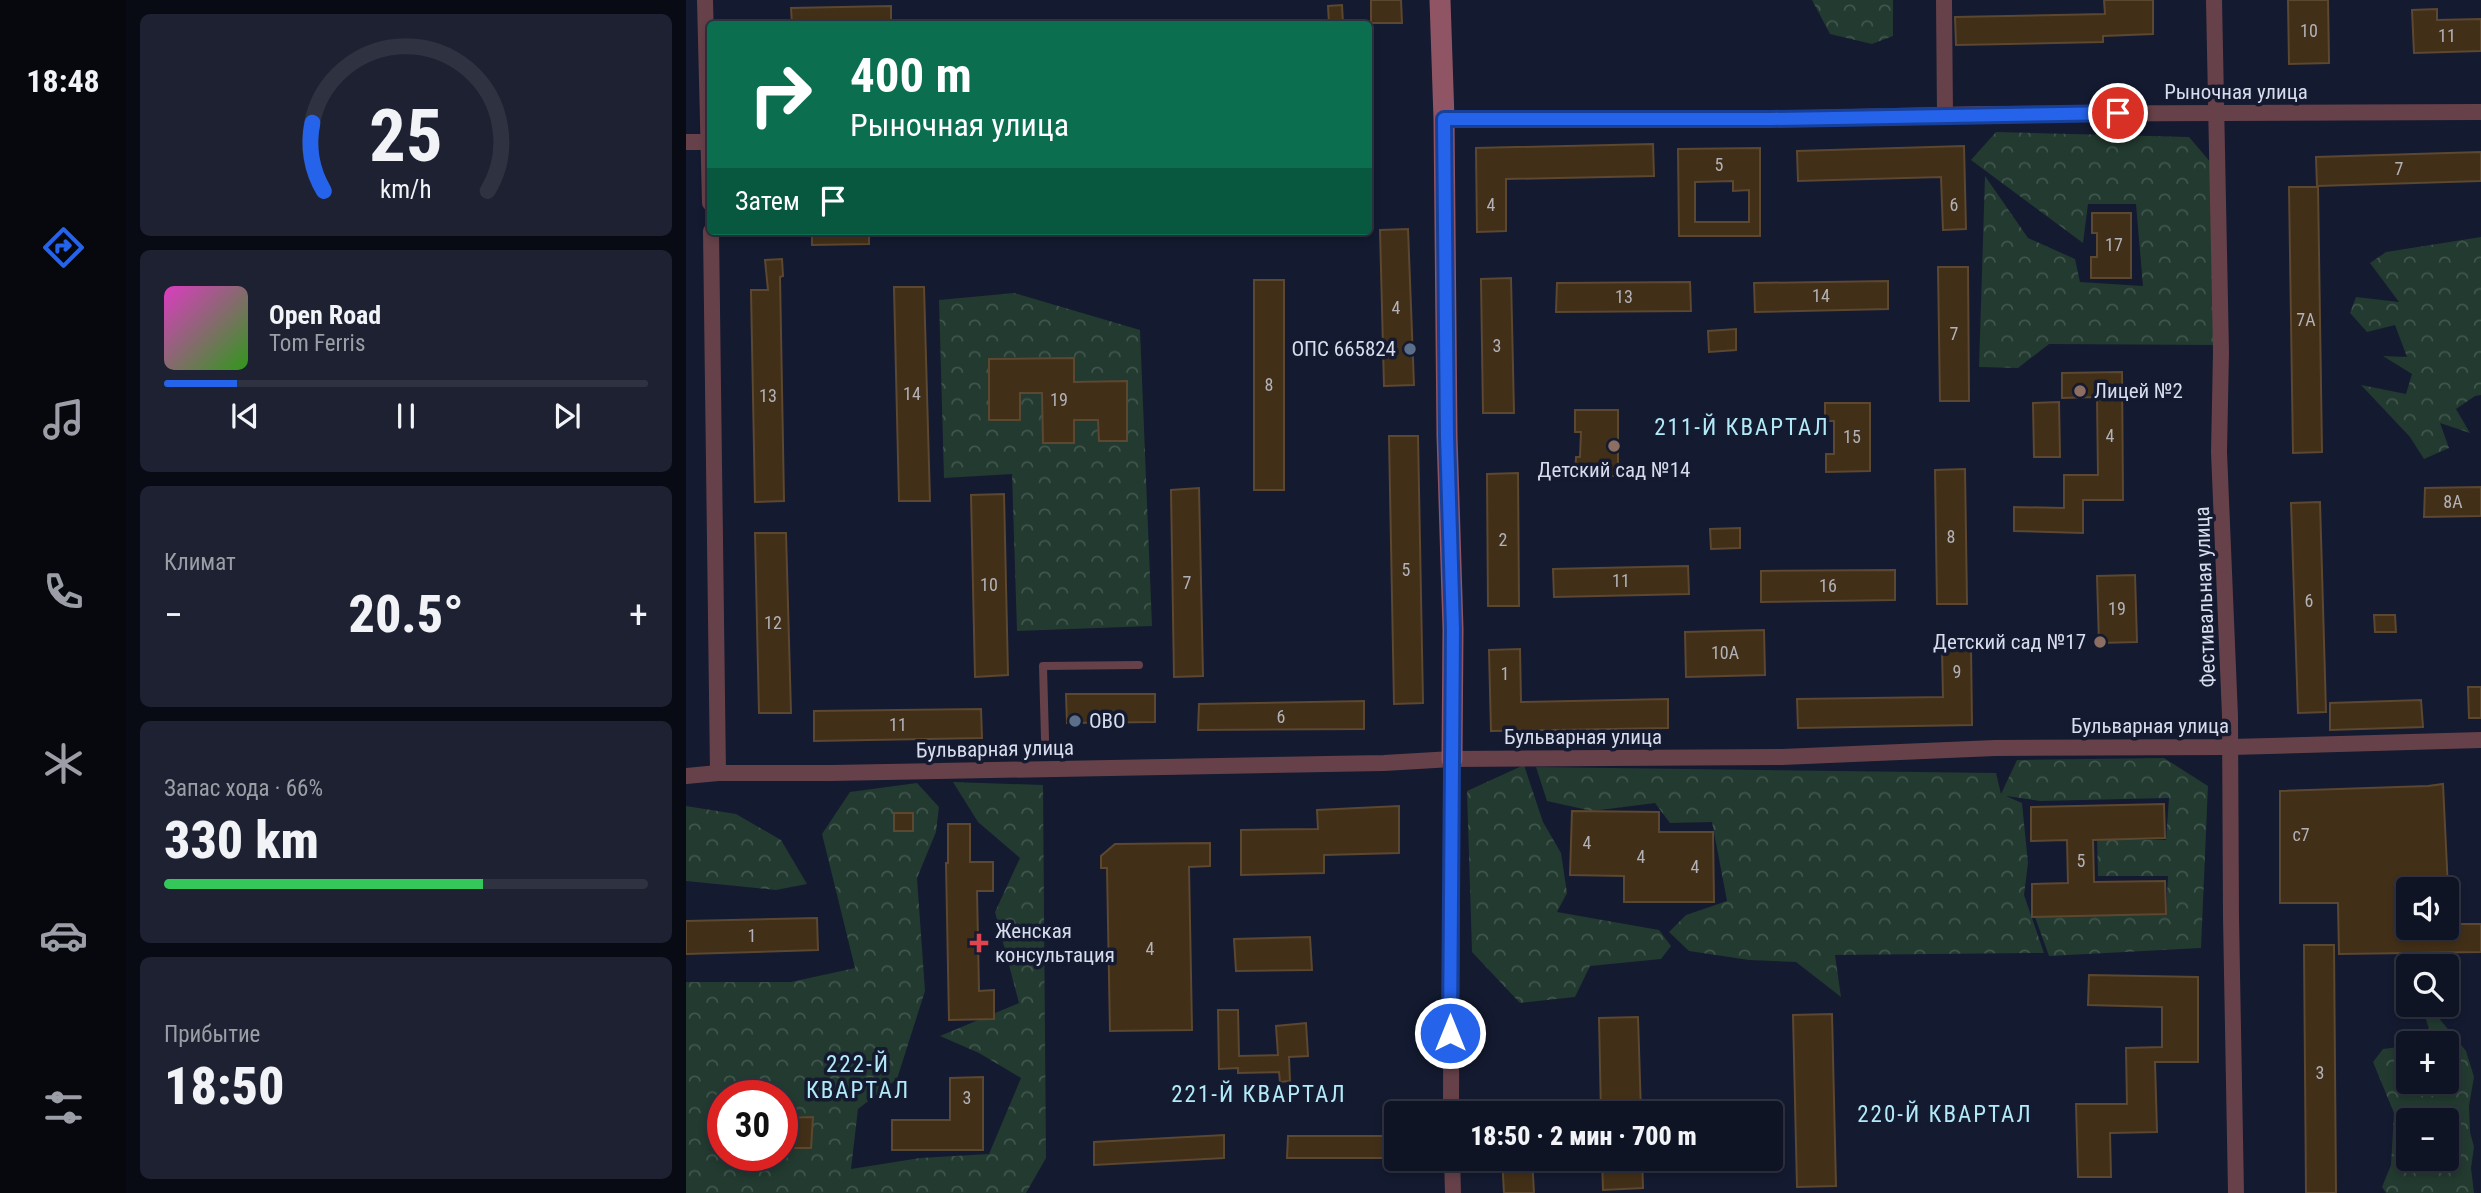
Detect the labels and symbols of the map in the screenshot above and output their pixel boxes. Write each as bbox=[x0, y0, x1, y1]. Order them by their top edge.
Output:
house number: 10 bbox=[2300, 20, 2318, 41]
house number: 11 bbox=[2438, 25, 2456, 46]
street label: Рыночная улица bbox=[2164, 80, 2308, 104]
pin bbox=[2088, 83, 2148, 143]
house number: 5 bbox=[1715, 154, 1724, 175]
house number: 7 bbox=[2395, 158, 2404, 179]
house number: 4 bbox=[1487, 194, 1496, 215]
house number: 6 bbox=[1950, 194, 1958, 215]
house number: 17 bbox=[2105, 234, 2123, 255]
house number: 14 bbox=[1812, 285, 1830, 306]
house number: 13 bbox=[1615, 286, 1633, 307]
house number: 4 bbox=[1392, 297, 1401, 318]
house number: 7А bbox=[2296, 309, 2316, 330]
house number: 7 bbox=[1950, 323, 1959, 344]
house number: 3 bbox=[1493, 335, 1501, 356]
place label: ОПС 665824 bbox=[1291, 337, 1396, 361]
marker: ОПС 665824 bbox=[1402, 341, 1418, 357]
house number: 8 bbox=[1265, 374, 1273, 395]
place label: Лицей №2 bbox=[2094, 379, 2183, 403]
house number: 14 bbox=[903, 383, 921, 404]
marker: Лицей №2 bbox=[2072, 383, 2088, 399]
house number: 13 bbox=[759, 385, 777, 406]
house number: 19 bbox=[1050, 389, 1068, 410]
district label: 211-Й КВАРТАЛ bbox=[1654, 413, 1830, 441]
house number: 4 bbox=[2106, 425, 2115, 446]
house number: 15 bbox=[1843, 426, 1861, 447]
marker: Детский сад №14 bbox=[1606, 438, 1622, 454]
place label: Детский сад №14 bbox=[1538, 458, 1690, 482]
house number: 8А bbox=[2443, 491, 2463, 512]
street label: Фестивальная улица bbox=[2190, 506, 2220, 688]
house number: 8 bbox=[1947, 526, 1955, 547]
house number: 2 bbox=[1499, 529, 1508, 550]
house number: 5 bbox=[1402, 559, 1411, 580]
house number: 11 bbox=[1612, 570, 1630, 591]
house number: 7 bbox=[1183, 572, 1192, 593]
house number: 10 bbox=[980, 574, 998, 595]
house number: 16 bbox=[1819, 575, 1837, 596]
house number: 6 bbox=[2305, 590, 2313, 611]
house number: 19 bbox=[2108, 598, 2126, 619]
house number: 12 bbox=[764, 612, 782, 633]
place label: Детский сад №17 bbox=[1933, 630, 2086, 654]
marker: Детский сад №17 bbox=[2092, 634, 2108, 650]
house number: 10А bbox=[1711, 642, 1740, 663]
house number: 9 bbox=[1953, 661, 1961, 682]
house number: 1 bbox=[1501, 663, 1509, 684]
house number: 6 bbox=[1277, 706, 1285, 727]
place label: ОВО bbox=[1089, 709, 1126, 733]
marker: ОВО bbox=[1067, 713, 1083, 729]
house number: 11 bbox=[889, 714, 907, 735]
street label: Бульварная улица bbox=[2071, 714, 2229, 738]
street label: Бульварная улица bbox=[1504, 725, 1662, 749]
street label: Бульварная улица bbox=[916, 736, 1074, 762]
house number: с7 bbox=[2292, 824, 2310, 845]
house number: 4 bbox=[1583, 832, 1592, 853]
house number: 4 bbox=[1637, 846, 1646, 867]
house number: 5 bbox=[2077, 850, 2086, 871]
house number: 4 bbox=[1691, 856, 1700, 877]
place label: Женская консультация bbox=[995, 919, 1115, 967]
house number: 1 bbox=[748, 925, 756, 946]
marker: Женская консультация bbox=[969, 933, 989, 953]
house number: 4 bbox=[1146, 938, 1155, 959]
position arrow bbox=[1413, 996, 1487, 1070]
district label: 222-Й КВАРТАЛ bbox=[806, 1050, 910, 1104]
house number: 3 bbox=[2316, 1062, 2324, 1083]
speed limit sign: 30 bbox=[707, 1080, 798, 1171]
district label: 221-Й КВАРТАЛ bbox=[1171, 1080, 1347, 1108]
house number: 3 bbox=[963, 1087, 971, 1108]
district label: 220-Й КВАРТАЛ bbox=[1857, 1100, 2033, 1128]

